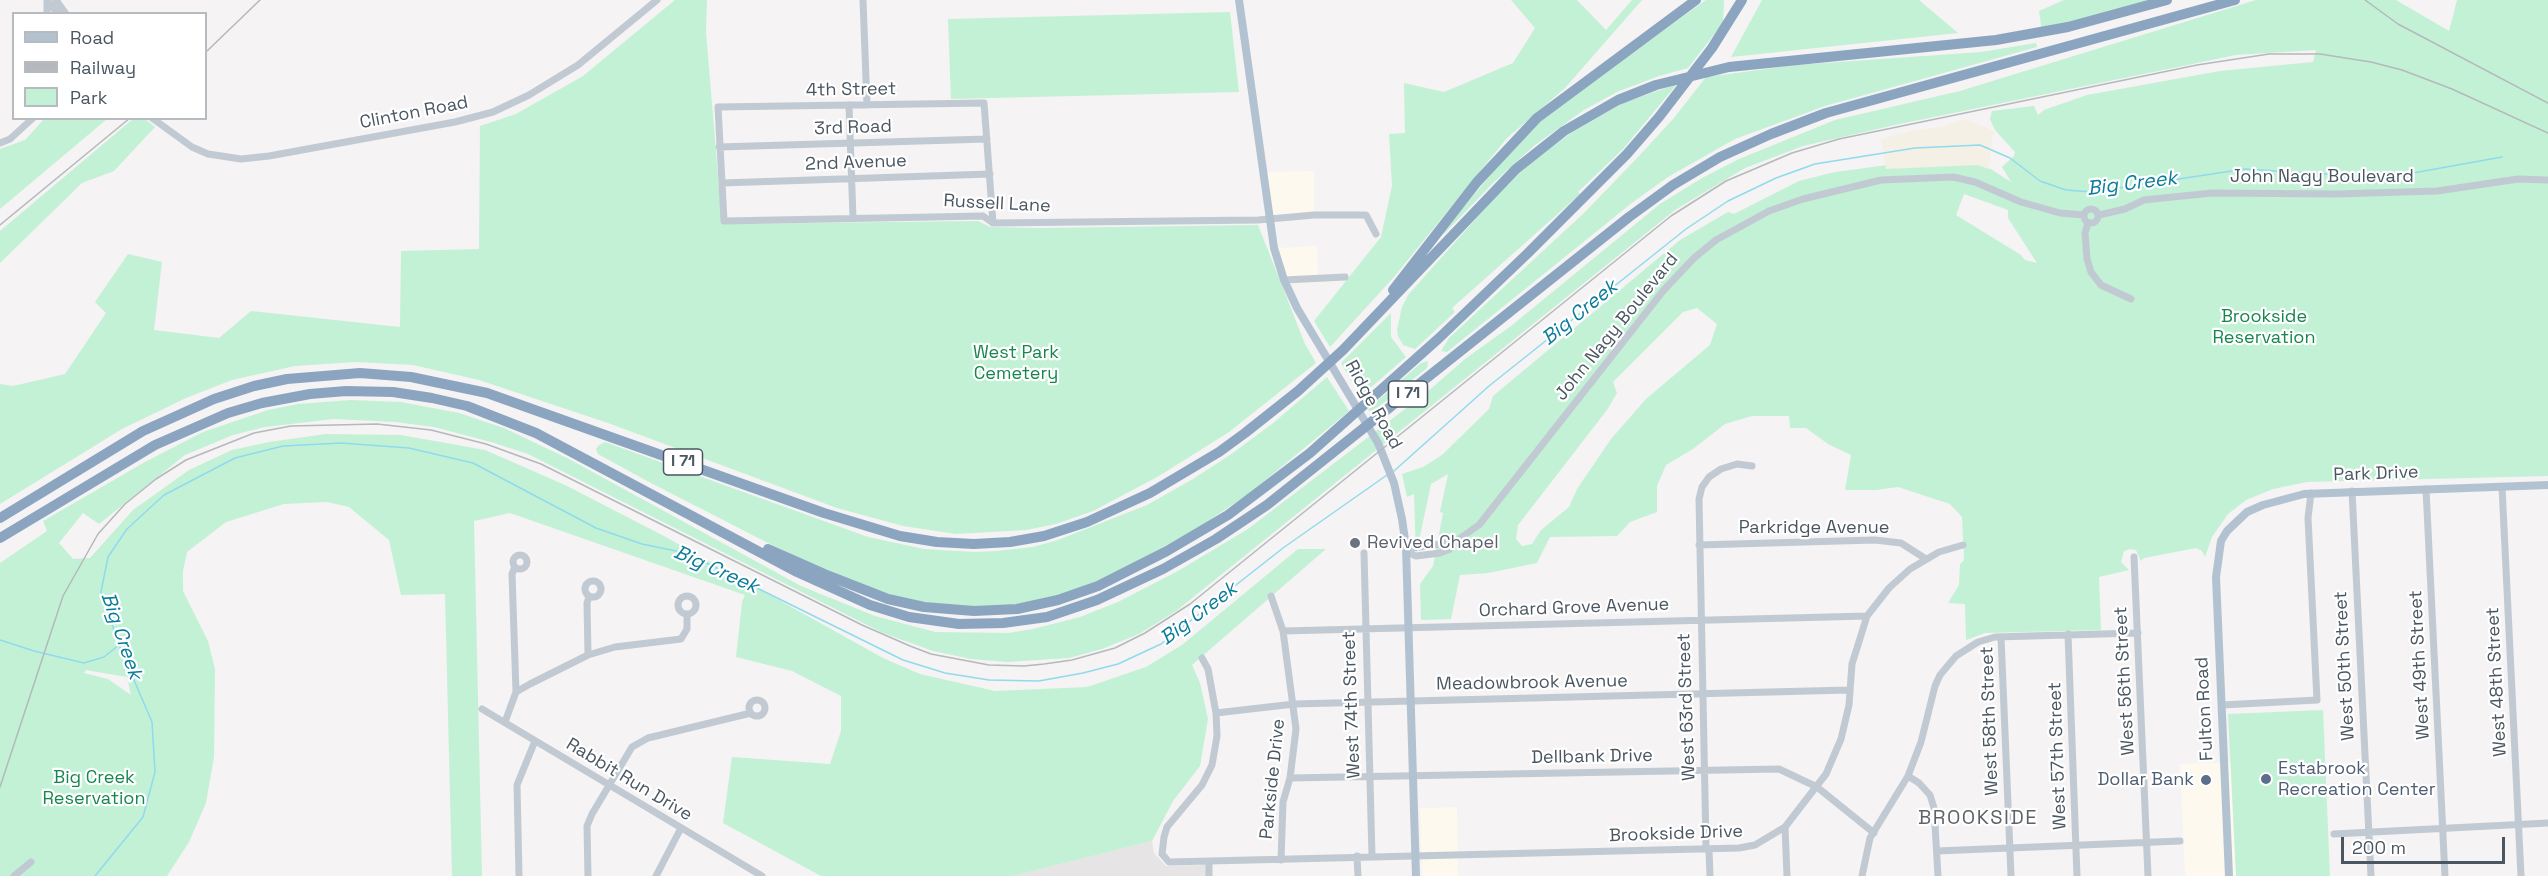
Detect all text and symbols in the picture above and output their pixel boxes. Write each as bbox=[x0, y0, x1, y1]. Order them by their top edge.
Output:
legend bbox=[12, 12, 207, 120]
text: Road bbox=[70, 26, 114, 49]
text: Railway bbox=[70, 56, 136, 79]
street label: 4th Street bbox=[806, 78, 896, 102]
text: Park bbox=[70, 86, 107, 109]
street label: Clinton Road bbox=[358, 92, 470, 134]
street label: 3rd Road bbox=[814, 116, 892, 140]
street label: 2nd Avenue bbox=[805, 150, 907, 176]
street label: John Nagy Boulevard bbox=[2230, 166, 2414, 188]
water label: Big Creek bbox=[2086, 167, 2178, 201]
street label: Russell Lane bbox=[943, 190, 1051, 218]
street label: John Nagy Boulevard bbox=[1551, 249, 1683, 405]
water label: Big Creek bbox=[1537, 275, 1623, 351]
park label: Brookside Reservation bbox=[2213, 306, 2315, 348]
park label: West Park Cemetery bbox=[973, 342, 1059, 385]
street label: Ridge Road bbox=[1340, 357, 1406, 453]
road number: I 71 bbox=[1388, 381, 1428, 407]
road number: I 71 bbox=[664, 449, 702, 475]
street label: Park Drive bbox=[2333, 462, 2419, 486]
street label: Parkridge Avenue bbox=[1739, 517, 1889, 539]
place label: Revived Chapel bbox=[1367, 532, 1499, 554]
marker: Revived Chapel bbox=[1348, 536, 1362, 550]
water label: Big Creek bbox=[670, 541, 762, 599]
water label: Big Creek bbox=[1156, 577, 1242, 651]
water label: Big Creek bbox=[95, 589, 147, 683]
street label: West 49th Street bbox=[2405, 590, 2435, 740]
street label: West 50th Street bbox=[2330, 591, 2360, 741]
street label: Orchard Grove Avenue bbox=[1478, 594, 1670, 622]
street label: West 56th Street bbox=[2110, 606, 2140, 756]
street label: West 48th Street bbox=[2482, 607, 2512, 757]
street label: West 74th Street bbox=[1339, 631, 1365, 779]
street label: West 63rd Street bbox=[1674, 633, 1700, 781]
street label: West 58th Street bbox=[1977, 646, 2003, 796]
street label: Fulton Road bbox=[2191, 656, 2219, 762]
street label: Meadowbrook Avenue bbox=[1436, 671, 1628, 695]
street label: West 57th Street bbox=[2045, 682, 2071, 830]
street label: Parkside Drive bbox=[1256, 718, 1290, 840]
street label: Rabbit Run Drive bbox=[562, 734, 696, 826]
street label: Dellbank Drive bbox=[1531, 745, 1653, 769]
place label: Estabrook Recreation Center bbox=[2278, 758, 2436, 800]
park label: Big Creek Reservation bbox=[43, 767, 145, 810]
place label: Dollar Bank bbox=[2097, 769, 2194, 791]
marker: Estabrook Recreation Center bbox=[2259, 772, 2273, 786]
marker: Dollar Bank bbox=[2199, 773, 2213, 787]
district label: BROOKSIDE bbox=[1918, 807, 2038, 831]
street label: Brookside Drive bbox=[1609, 821, 1743, 847]
scale bar bbox=[2344, 825, 2508, 863]
text: 200 m bbox=[2352, 836, 2406, 859]

